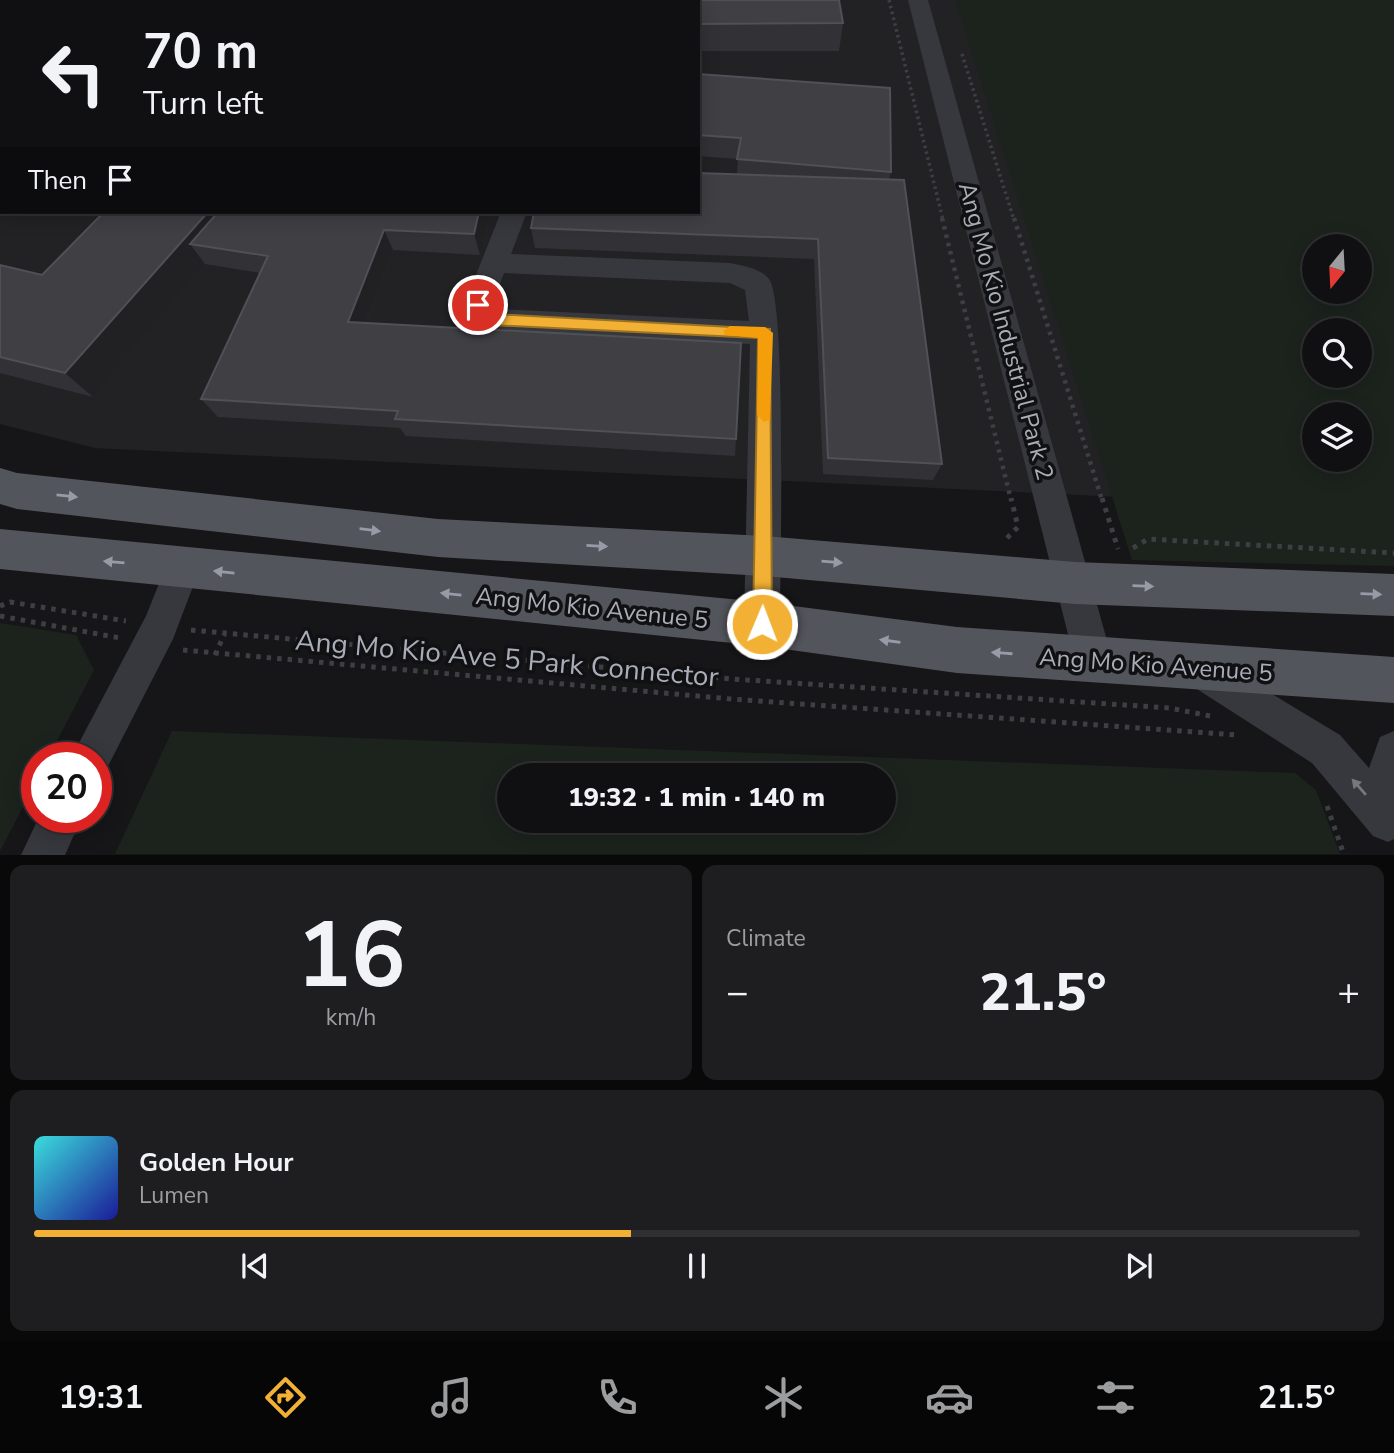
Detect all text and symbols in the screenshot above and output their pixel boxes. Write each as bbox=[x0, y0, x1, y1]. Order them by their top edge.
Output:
text: 70 m bbox=[143, 18, 258, 85]
icon: left bbox=[28, 28, 119, 119]
text: Turn left bbox=[143, 82, 263, 125]
icon: arrive bbox=[101, 161, 139, 199]
text: Then bbox=[28, 163, 87, 198]
street label: Ang Mo Kio Industrial Park 2 bbox=[951, 178, 1061, 484]
north arrow bbox=[1302, 234, 1372, 304]
map controls bbox=[1302, 234, 1372, 472]
pin bbox=[448, 275, 508, 335]
icon: arrive bbox=[459, 286, 497, 324]
button: search bbox=[1302, 318, 1372, 388]
button: layers bbox=[1302, 402, 1372, 472]
one-way arrow bbox=[56, 491, 78, 502]
one-way arrow bbox=[359, 525, 381, 536]
one-way arrow bbox=[586, 541, 608, 552]
one-way arrow bbox=[103, 556, 125, 567]
one-way arrow bbox=[821, 557, 843, 568]
one-way arrow bbox=[213, 567, 235, 578]
street label: Ang Mo Kio Avenue 5 bbox=[474, 580, 710, 636]
one-way arrow bbox=[1132, 581, 1154, 592]
position arrow bbox=[725, 587, 799, 661]
one-way arrow bbox=[439, 588, 461, 599]
one-way arrow bbox=[1360, 588, 1382, 600]
street label: Ang Mo Kio Ave 5 Park Connector bbox=[294, 622, 720, 696]
one-way arrow bbox=[878, 636, 900, 647]
street label: Ang Mo Kio Avenue 5 bbox=[1038, 641, 1274, 689]
one-way arrow bbox=[991, 647, 1013, 658]
speed limit sign: 20 bbox=[21, 742, 112, 833]
one-way arrow bbox=[1352, 778, 1367, 795]
text: 19:32 · 1 min · 140 m bbox=[568, 780, 825, 815]
text: 16 bbox=[296, 894, 406, 1018]
text: Climate bbox=[726, 923, 806, 954]
text: 21.5° bbox=[979, 957, 1107, 1028]
text: − bbox=[726, 967, 749, 1018]
text: + bbox=[1337, 967, 1360, 1018]
text: km/h bbox=[326, 1002, 376, 1033]
text: Golden Hour bbox=[139, 1145, 294, 1180]
text: Lumen bbox=[139, 1180, 209, 1211]
icon: previous bbox=[236, 1247, 274, 1285]
icon: pause bbox=[678, 1247, 716, 1285]
icon: next bbox=[1120, 1247, 1158, 1285]
icon: directions bbox=[261, 1373, 310, 1422]
icon: music bbox=[427, 1373, 476, 1422]
icon: phone bbox=[593, 1373, 642, 1422]
icon: climate bbox=[759, 1373, 808, 1422]
icon: car bbox=[925, 1373, 974, 1422]
icon: filters bbox=[1091, 1373, 1140, 1422]
text: 19:31 bbox=[59, 1376, 143, 1419]
text: 21.5° bbox=[1258, 1376, 1335, 1419]

